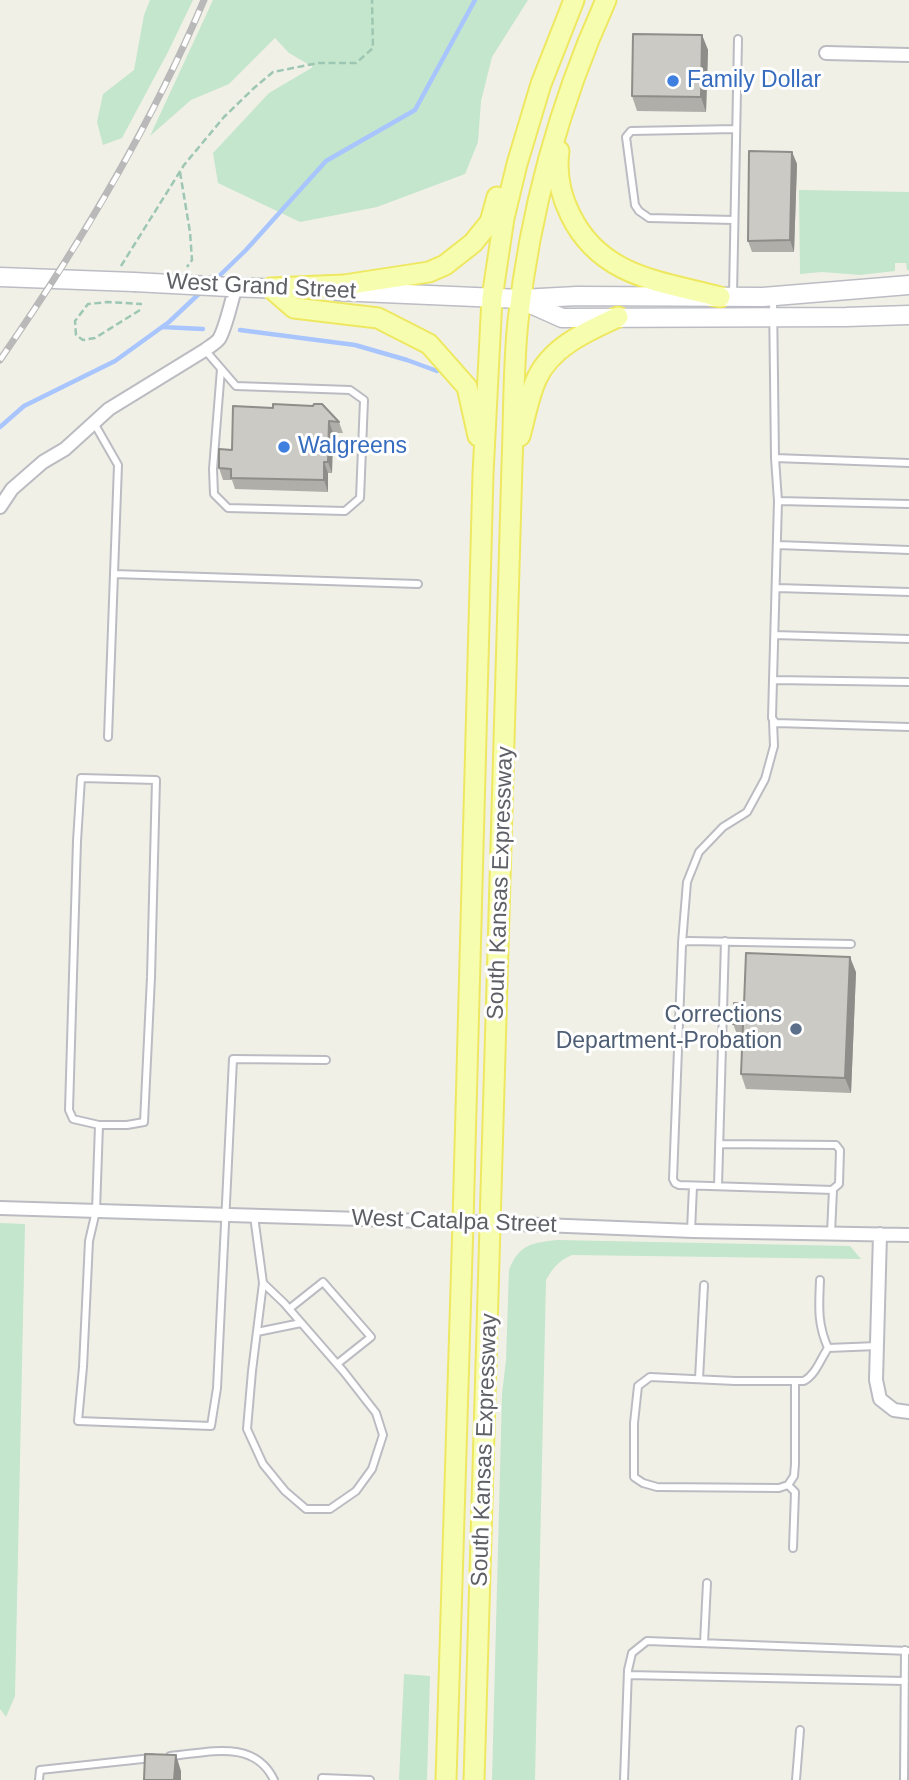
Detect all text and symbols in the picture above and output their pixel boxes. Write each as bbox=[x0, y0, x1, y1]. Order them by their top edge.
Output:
place label: Family Dollar bbox=[687, 67, 821, 95]
marker: Family Dollar bbox=[665, 73, 681, 89]
street label: West Grand Street bbox=[165, 268, 357, 306]
place label: Walgreens bbox=[298, 433, 407, 461]
marker: Walgreens bbox=[276, 439, 292, 455]
street label: South Kansas Expressway bbox=[482, 746, 520, 1020]
place label: Corrections Department-Probation bbox=[556, 1002, 782, 1056]
marker: Corrections Department-Probation bbox=[788, 1021, 804, 1037]
street label: West Catalpa Street bbox=[351, 1205, 557, 1239]
street label: South Kansas Expressway bbox=[466, 1313, 504, 1587]

